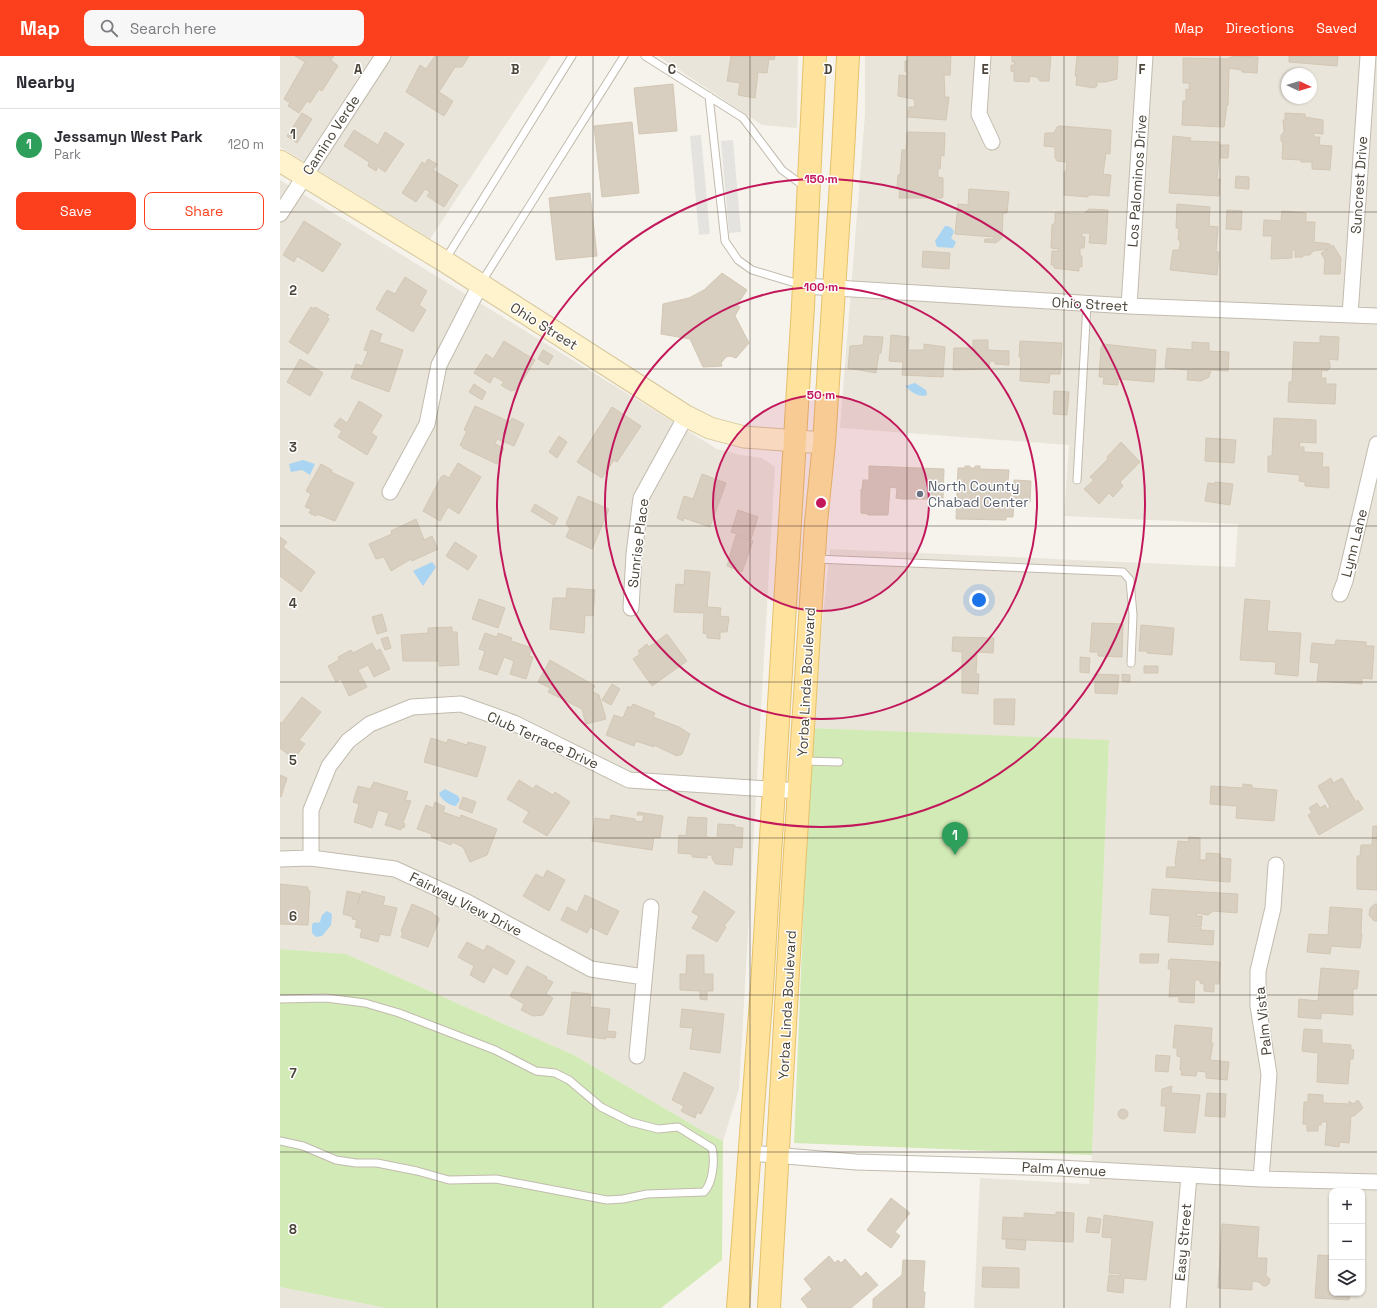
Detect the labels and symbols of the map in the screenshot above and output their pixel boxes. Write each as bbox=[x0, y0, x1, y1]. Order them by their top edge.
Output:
text: A bbox=[354, 61, 363, 78]
text: B bbox=[511, 61, 520, 78]
text: C bbox=[668, 61, 676, 78]
text: D bbox=[824, 61, 833, 78]
text: E bbox=[981, 61, 989, 78]
text: F bbox=[1139, 61, 1146, 78]
north arrow bbox=[1281, 68, 1317, 104]
street label: Camino Verde bbox=[298, 92, 364, 178]
street label: Los Palominos Drive bbox=[1123, 114, 1151, 248]
text: 1 bbox=[290, 126, 296, 143]
street label: Suncrest Drive bbox=[1347, 135, 1371, 235]
text: 150 m bbox=[804, 171, 838, 187]
text: 100 m bbox=[804, 279, 838, 295]
text: 2 bbox=[289, 282, 297, 299]
street label: Ohio Street bbox=[1051, 293, 1129, 315]
street label: Ohio Street bbox=[507, 298, 581, 354]
text: 50 m bbox=[807, 387, 835, 403]
text: 3 bbox=[289, 439, 297, 456]
place label: North County Chabad Center bbox=[928, 477, 1029, 511]
marker: North County Chabad Center bbox=[915, 489, 925, 499]
centre of rings bbox=[814, 496, 828, 510]
street label: Sunrise Place bbox=[624, 497, 652, 589]
street label: Lynn Lane bbox=[1337, 507, 1371, 579]
your location bbox=[969, 590, 989, 610]
text: 4 bbox=[289, 595, 297, 612]
street label: Yorba Linda Boulevard bbox=[793, 607, 819, 757]
street label: Club Terrace Drive bbox=[484, 707, 602, 773]
text: 5 bbox=[289, 752, 297, 769]
pin: 1 bbox=[942, 822, 968, 855]
street label: Fairway View Drive bbox=[407, 868, 525, 940]
text: 6 bbox=[289, 908, 297, 925]
street label: Yorba Linda Boulevard bbox=[774, 930, 800, 1080]
street label: Palm Vista bbox=[1250, 986, 1276, 1056]
text: 7 bbox=[289, 1065, 297, 1082]
street label: Palm Avenue bbox=[1021, 1158, 1107, 1180]
street label: Easy Street bbox=[1171, 1202, 1195, 1282]
text: 8 bbox=[289, 1221, 297, 1238]

